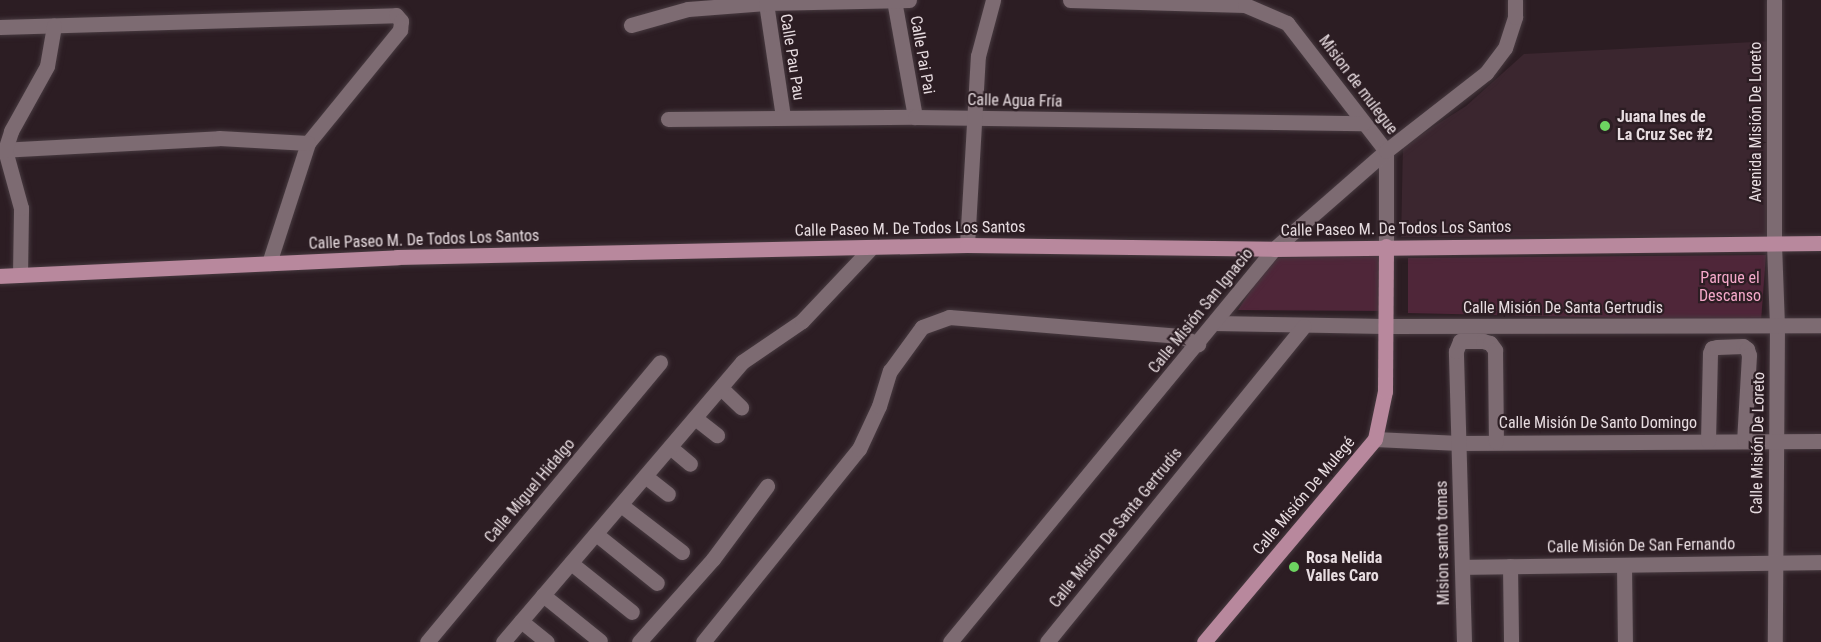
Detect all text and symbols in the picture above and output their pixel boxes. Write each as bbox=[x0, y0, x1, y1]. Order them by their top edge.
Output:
street label: Calle Pau Pau bbox=[776, 12, 808, 102]
street label: Calle Pai Pai bbox=[906, 14, 938, 96]
street label: Mision de mulegue bbox=[1314, 32, 1402, 138]
street label: Avenida Misión De Loreto bbox=[1746, 42, 1766, 202]
street label: Calle Agua Fría bbox=[967, 91, 1063, 111]
place label: Juana Ines de La Cruz Sec #2 bbox=[1617, 107, 1713, 145]
marker: Juana Ines de La Cruz Sec #2 bbox=[1598, 119, 1612, 133]
street label: Calle Paseo M. De Todos Los Santos bbox=[794, 217, 1026, 241]
street label: Calle Paseo M. De Todos Los Santos bbox=[1280, 217, 1512, 241]
street label: Calle Paseo M. De Todos Los Santos bbox=[308, 226, 540, 254]
street label: Calle Misión San Ignacio bbox=[1145, 245, 1257, 377]
park label: Parque el Descanso bbox=[1699, 268, 1761, 306]
street label: Calle Misión De Santa Gertrudis bbox=[1463, 298, 1663, 318]
street label: Calle Misión De Loreto bbox=[1747, 372, 1769, 514]
street label: Calle Misión De Santo Domingo bbox=[1499, 413, 1697, 433]
street label: Calle Misión De Mulegé bbox=[1249, 433, 1359, 559]
street label: Calle Miguel Hidalgo bbox=[481, 435, 579, 547]
street label: Calle Misión De Santa Gertrudis bbox=[1046, 444, 1186, 612]
street label: Mision santo tomas bbox=[1432, 480, 1454, 606]
street label: Calle Misión De San Fernando bbox=[1547, 535, 1735, 557]
place label: Rosa Nelida Valles Caro bbox=[1306, 548, 1382, 586]
marker: Rosa Nelida Valles Caro bbox=[1287, 560, 1301, 574]

